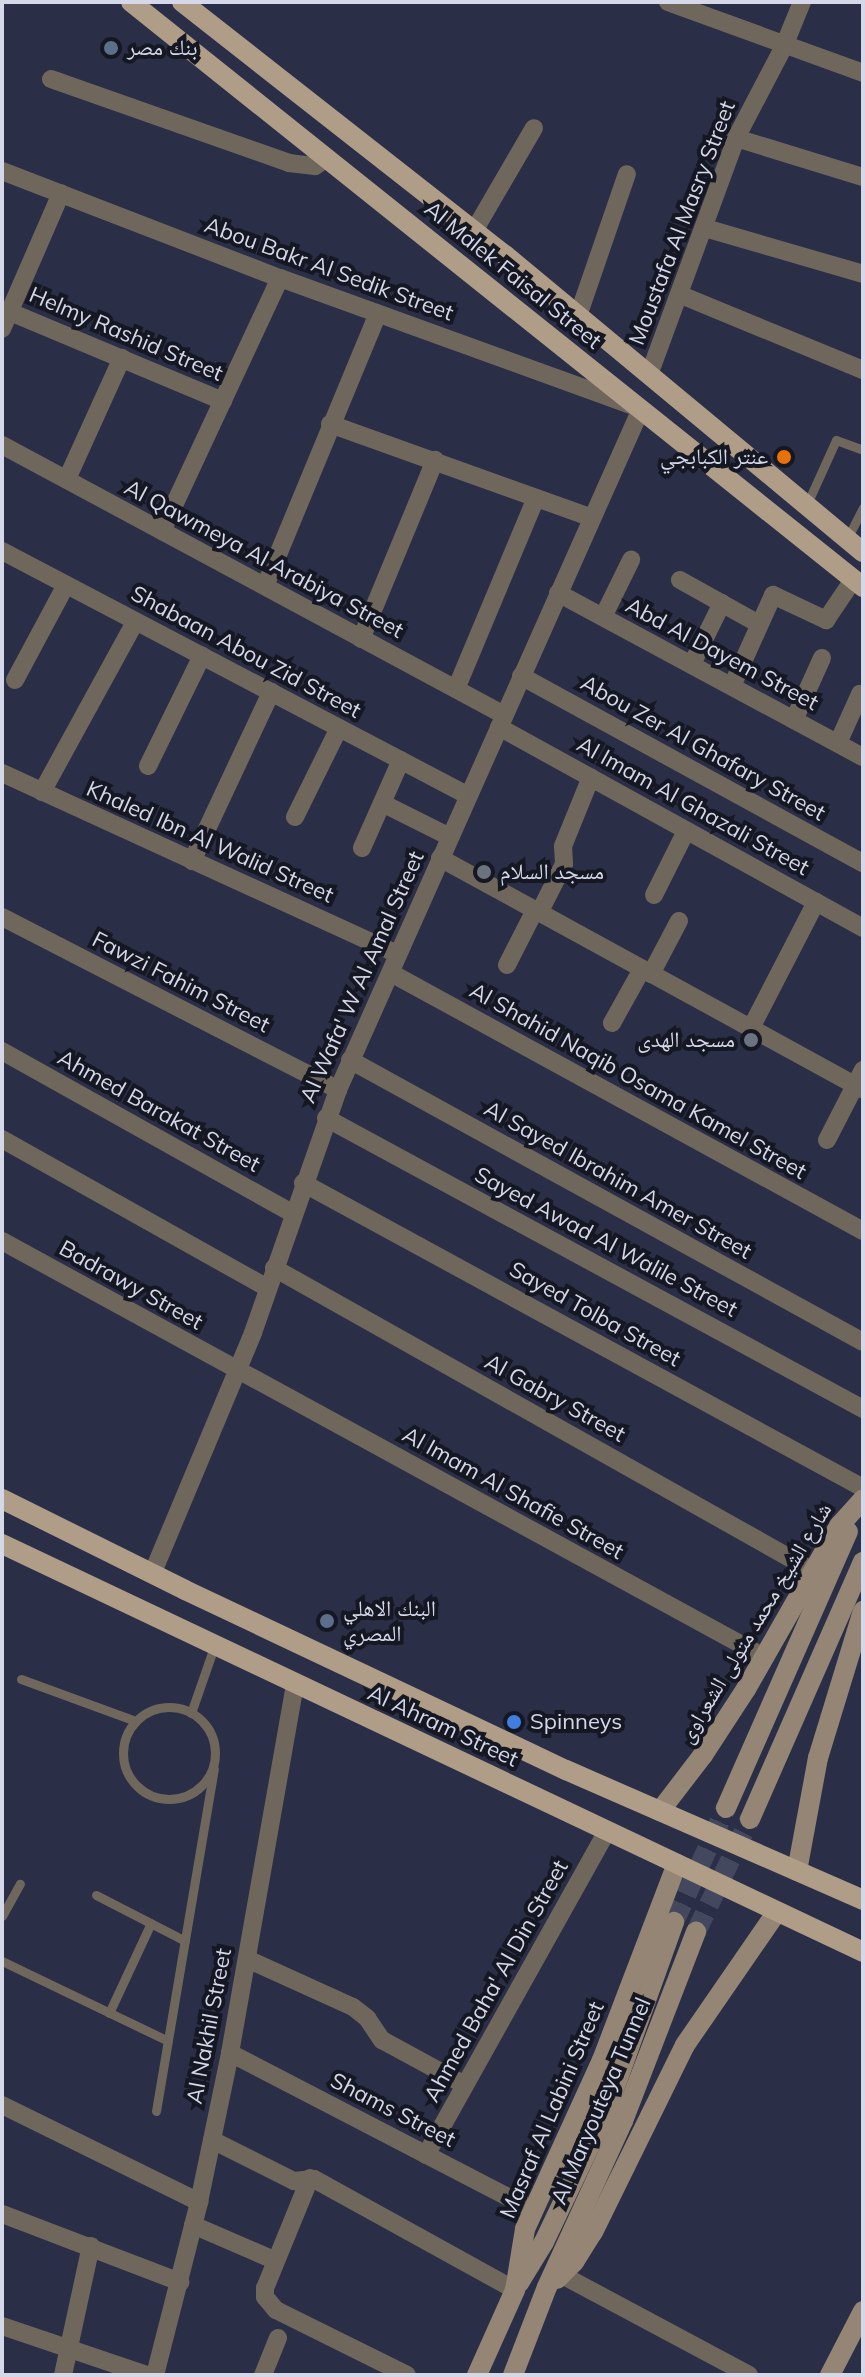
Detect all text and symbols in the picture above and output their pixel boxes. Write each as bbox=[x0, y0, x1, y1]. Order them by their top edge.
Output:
place label: بنك مصر bbox=[127, 35, 197, 61]
marker: بنك مصر bbox=[102, 39, 120, 57]
street label: Moustafa Al Masry Street bbox=[623, 97, 741, 349]
street label: Al Malek Faisal Street bbox=[419, 196, 607, 354]
street label: Abou Bakr Al Sedik Street bbox=[201, 212, 457, 326]
street label: Helmy Rashid Street bbox=[25, 281, 227, 387]
place label: عنتر الكبابجي bbox=[660, 444, 768, 470]
marker: عنتر الكبابجي bbox=[775, 448, 793, 466]
street label: Al Qawmeya Al Arabiya Street bbox=[120, 474, 408, 644]
street label: Shabaan Abou Zid Street bbox=[127, 580, 365, 724]
street label: Abd Al Dayem Street bbox=[621, 592, 823, 716]
street label: Abou Zer Al Ghafary Street bbox=[576, 670, 830, 826]
street label: Al Imam Al Ghazali Street bbox=[572, 731, 814, 881]
street label: Khaled Ibn Al Walid Street bbox=[82, 776, 338, 908]
street label: Al Wafa' W Al Amal Street bbox=[295, 847, 429, 1107]
place label: مسجد السلام bbox=[500, 859, 604, 885]
marker: مسجد السلام bbox=[475, 863, 493, 881]
street label: Fawzi Fahim Street bbox=[88, 926, 274, 1038]
street label: Al Shahid Naqib Osama Kamel Street bbox=[465, 977, 811, 1185]
place label: مسجد الهدى bbox=[637, 1027, 735, 1053]
marker: مسجد الهدى bbox=[742, 1031, 760, 1049]
street label: Ahmed Barakat Street bbox=[53, 1044, 265, 1178]
street label: Al Sayed Ibrahim Amer Street bbox=[480, 1095, 756, 1265]
street label: Sayed Awad Al Walile Street bbox=[470, 1161, 742, 1323]
street label: Badrawy Street bbox=[55, 1235, 207, 1335]
street label: Sayed Tolba Street bbox=[505, 1256, 685, 1372]
street label: Al Gabry Street bbox=[480, 1349, 630, 1447]
street label: Al Imam Al Shafie Street bbox=[398, 1421, 628, 1565]
street label: شارع الشيخ محمد متولى الشعراوى bbox=[673, 1498, 837, 1748]
place label: البنك الاهلي المصري bbox=[343, 1595, 436, 1646]
marker: البنك الاهلي المصري bbox=[318, 1612, 336, 1630]
street label: Al Ahram Street bbox=[363, 1680, 523, 1772]
place label: Spinneys bbox=[530, 1709, 622, 1735]
marker: Spinneys bbox=[505, 1713, 523, 1731]
street label: Ahmed Baha' Al Din Street bbox=[418, 1855, 574, 2107]
street label: Al Nakhil Street bbox=[181, 1946, 237, 2106]
street label: Al Maryouteya Tunnel bbox=[546, 1994, 656, 2208]
street label: Masraf Al Labini Street bbox=[494, 1998, 610, 2222]
street label: Shams Street bbox=[326, 2067, 460, 2153]

